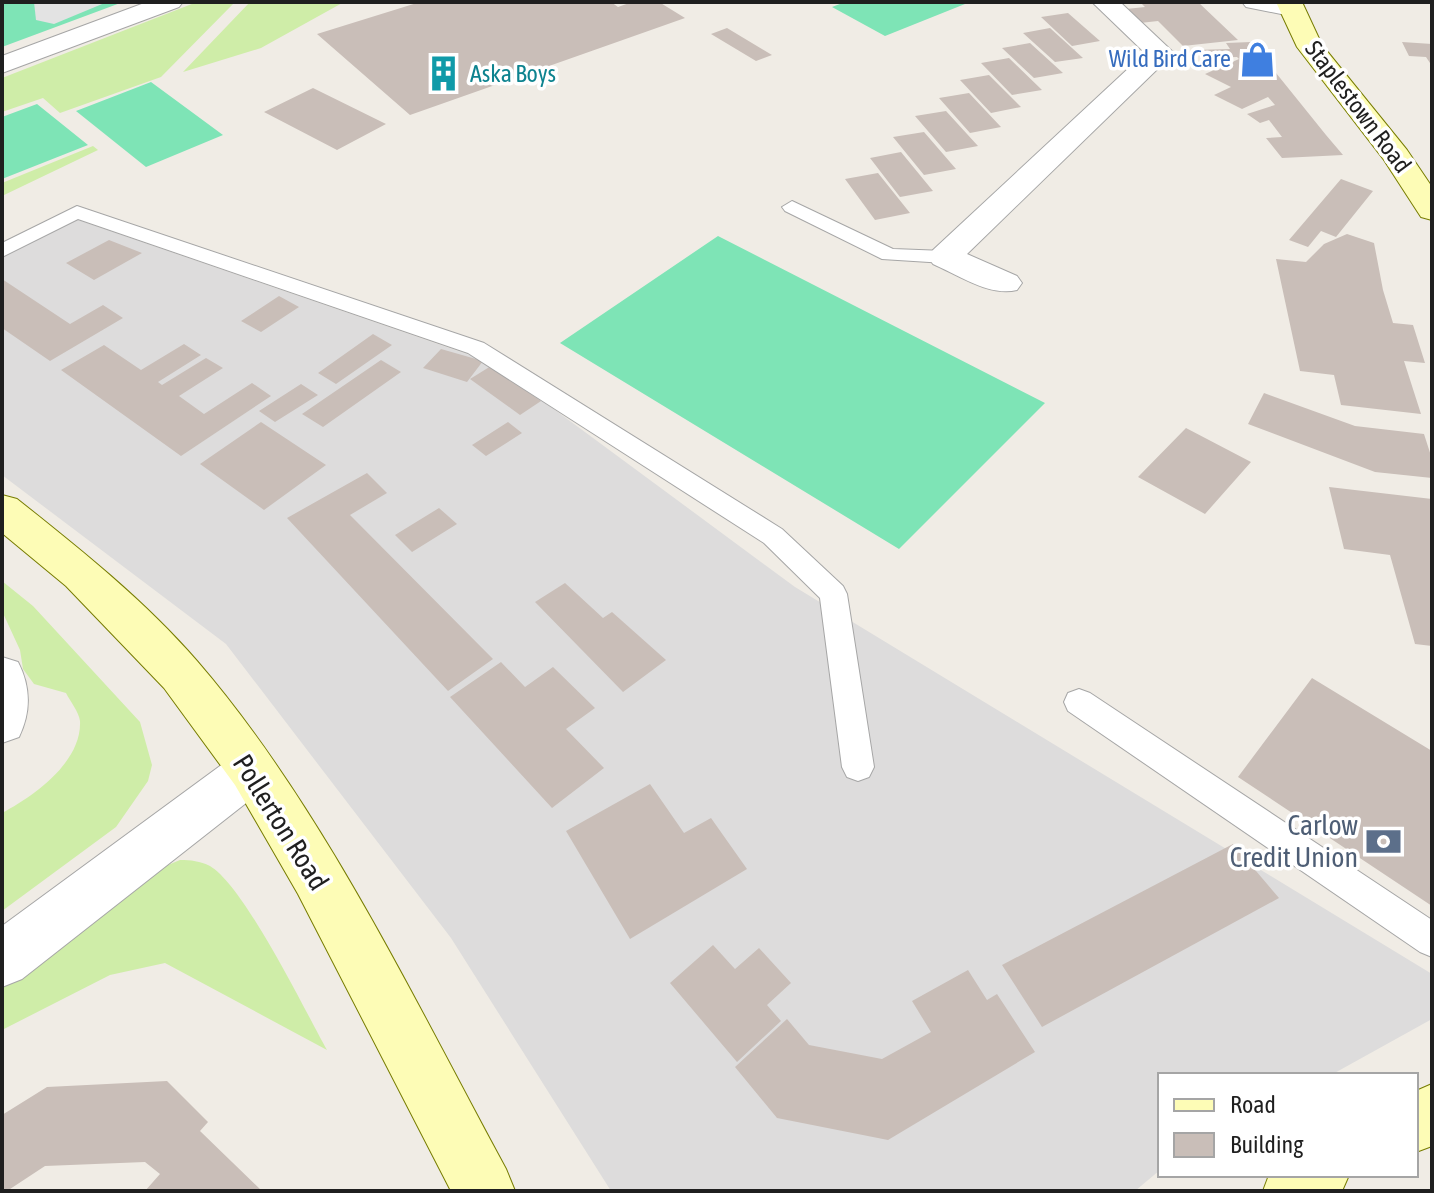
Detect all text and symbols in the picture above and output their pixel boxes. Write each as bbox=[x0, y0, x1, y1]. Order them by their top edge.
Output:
street label: Staplestown Road bbox=[1300, 36, 1417, 178]
shop icon: Wild Bird Care bbox=[1238, 40, 1276, 78]
place label: Wild Bird Care bbox=[1109, 45, 1231, 72]
building icon: Aska Boys bbox=[425, 55, 463, 93]
place label: Aska Boys bbox=[470, 60, 556, 87]
street label: Pollerton Road bbox=[227, 748, 335, 896]
place label: Carlow Credit Union bbox=[1230, 809, 1358, 873]
bank icon: Carlow Credit Union bbox=[1365, 822, 1403, 860]
legend bbox=[1158, 1073, 1418, 1177]
text: Road bbox=[1230, 1091, 1276, 1118]
text: Building bbox=[1230, 1131, 1304, 1158]

